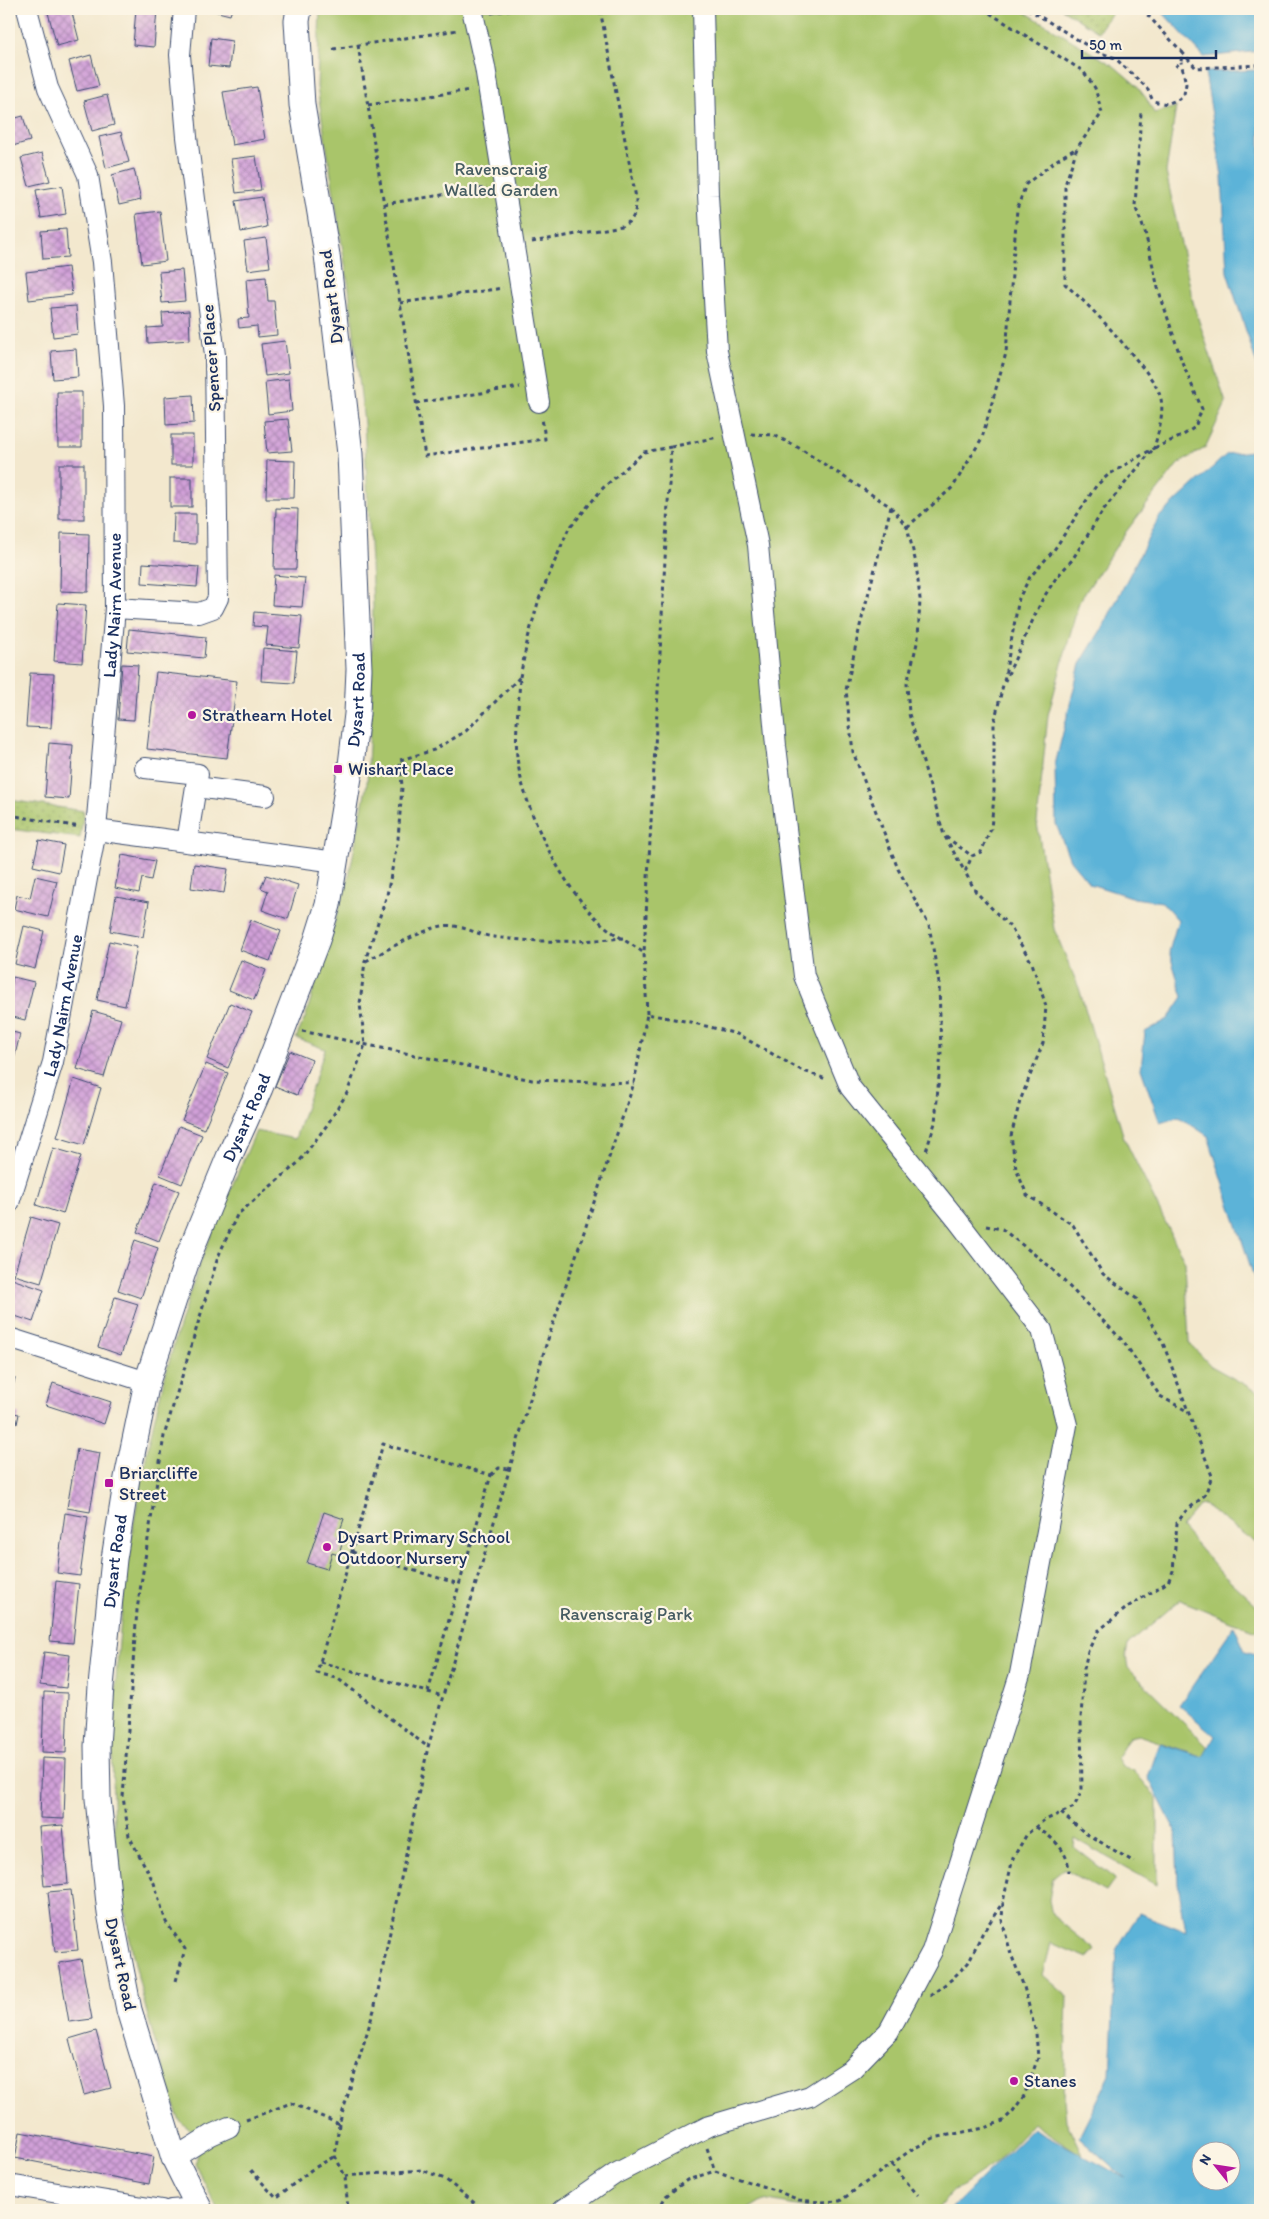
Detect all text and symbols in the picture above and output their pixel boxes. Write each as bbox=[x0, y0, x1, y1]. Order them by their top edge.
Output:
scale bar bbox=[1082, 28, 1215, 60]
text: 50 m bbox=[1089, 36, 1122, 54]
park label: Ravenscraig Walled Garden bbox=[444, 158, 558, 201]
street label: Dysart Road bbox=[314, 248, 348, 345]
street label: Spencer Place bbox=[196, 303, 226, 413]
street label: Lady Nairn Avenue bbox=[98, 533, 126, 679]
street label: Dysart Road bbox=[342, 652, 370, 748]
place label: Strathearn Hotel bbox=[202, 704, 332, 726]
marker: Strathearn Hotel bbox=[186, 709, 198, 721]
place label: Wishart Place bbox=[348, 758, 454, 780]
marker: Wishart Place bbox=[332, 763, 344, 775]
street label: Lady Nairn Avenue bbox=[38, 932, 87, 1080]
street label: Dysart Road bbox=[217, 1070, 276, 1165]
place label: Briarcliffe Street bbox=[119, 1462, 198, 1505]
marker: Briarcliffe Street bbox=[103, 1477, 115, 1489]
street label: Dysart Road bbox=[98, 1512, 132, 1609]
place label: Dysart Primary School Outdoor Nursery bbox=[337, 1526, 510, 1569]
marker: Dysart Primary School Outdoor Nursery bbox=[321, 1541, 333, 1553]
park label: Ravenscraig Park bbox=[560, 1603, 692, 1625]
street label: Dysart Road bbox=[100, 1915, 142, 2013]
place label: Stanes bbox=[1024, 2070, 1077, 2092]
marker: Stanes bbox=[1008, 2075, 1020, 2087]
north arrow bbox=[1192, 2142, 1242, 2192]
text: N bbox=[1195, 2151, 1215, 2168]

